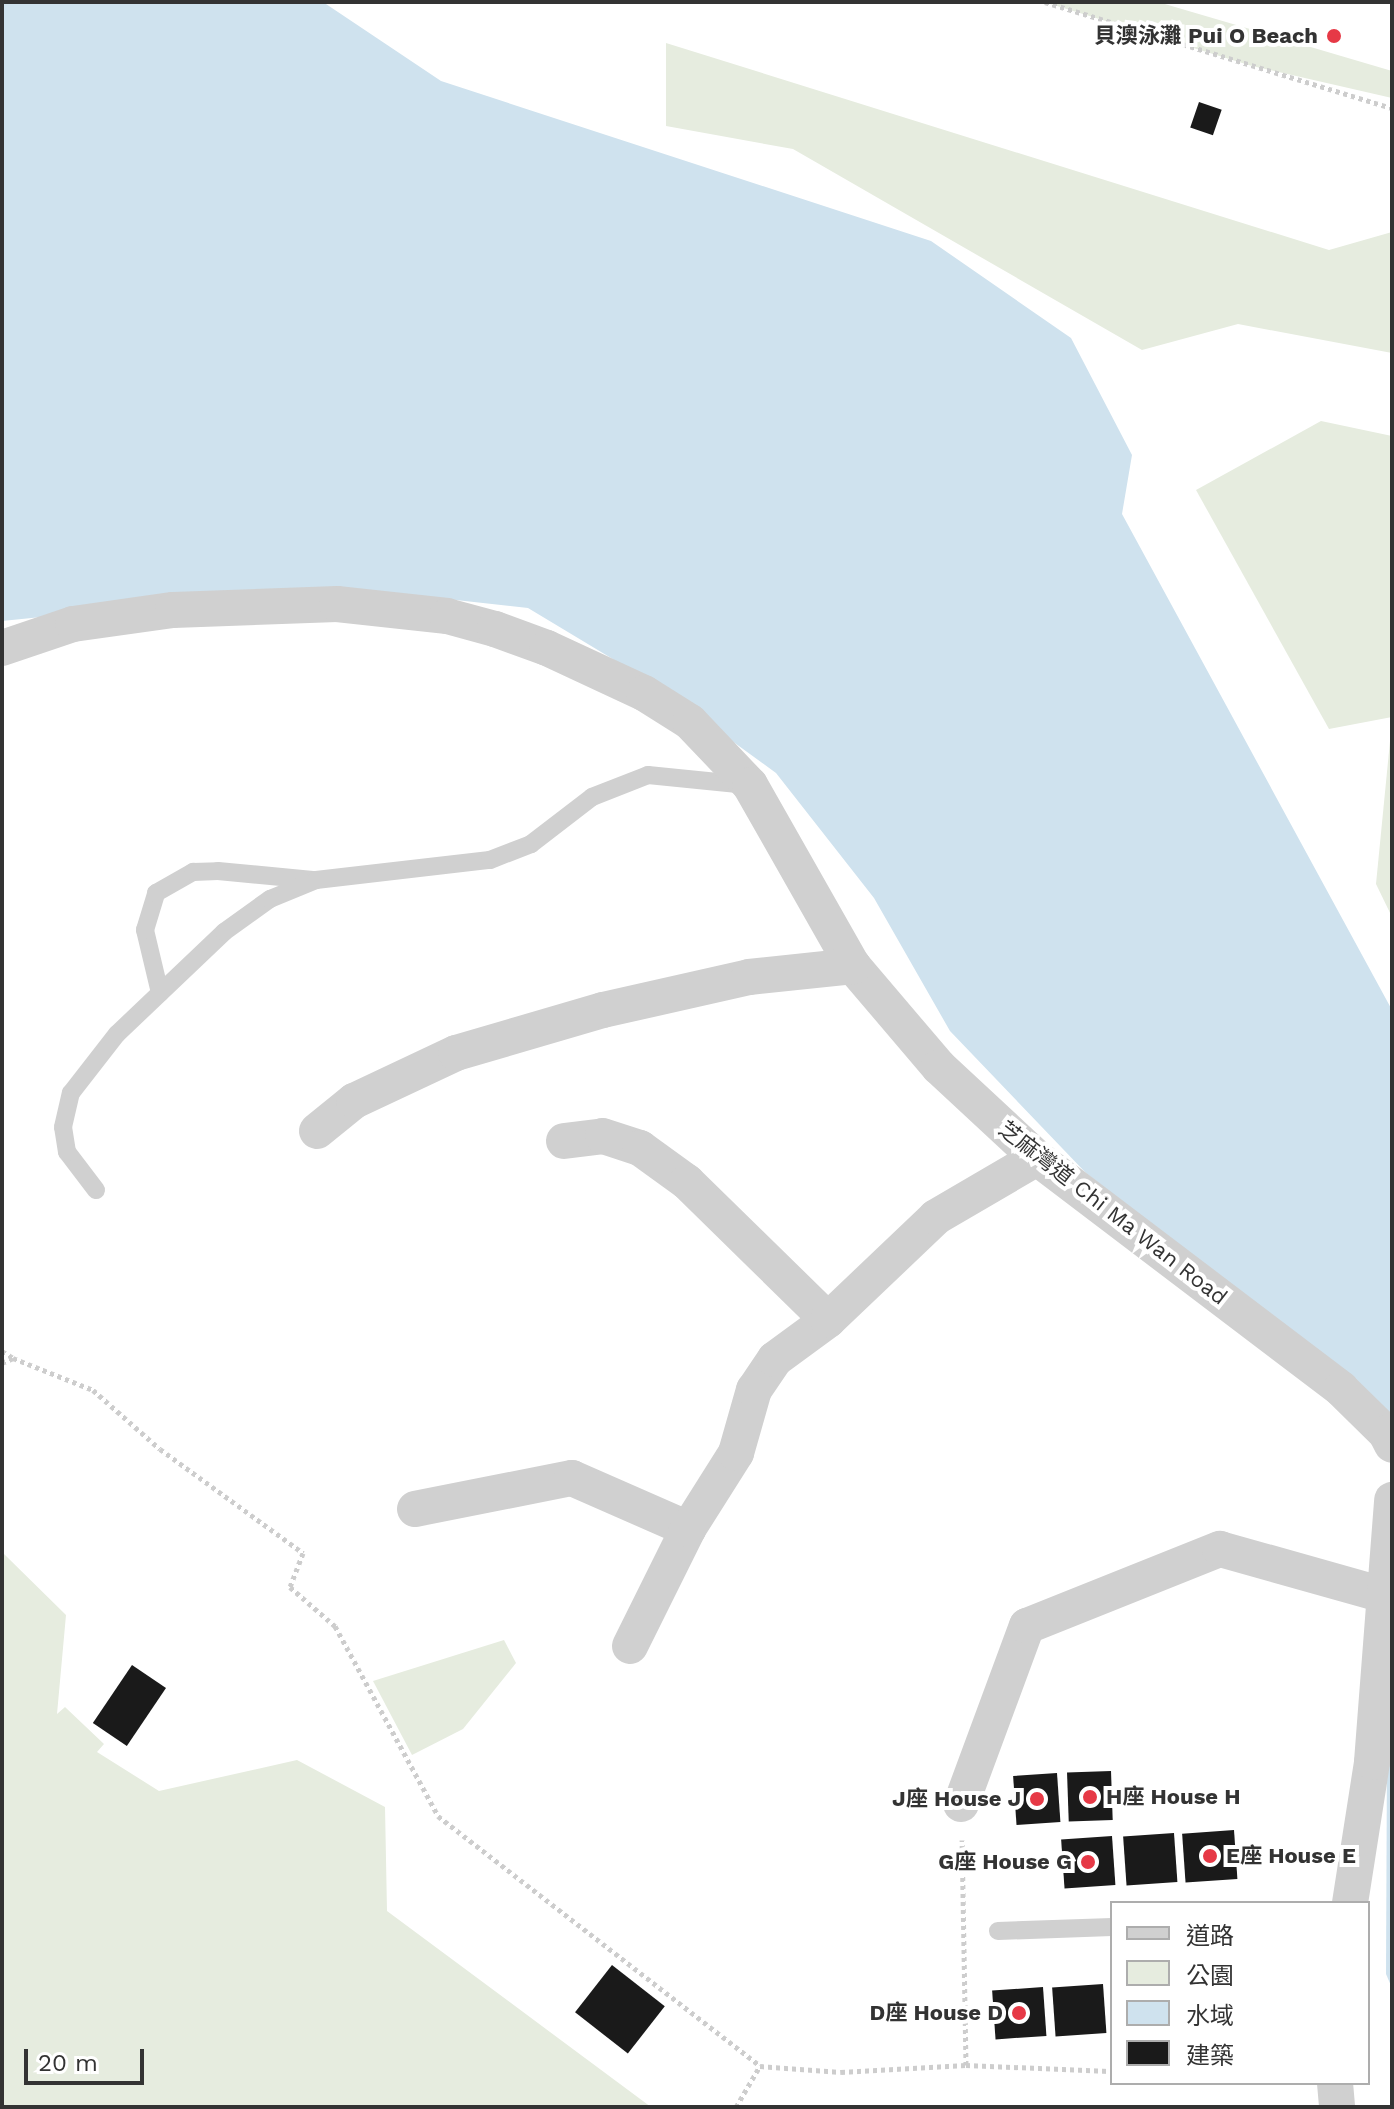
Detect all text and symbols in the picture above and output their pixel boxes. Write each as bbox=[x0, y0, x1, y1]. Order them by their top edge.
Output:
place label: 貝澳泳灘 Pui O Beach bbox=[1094, 23, 1318, 49]
marker: 貝澳泳灘 Pui O Beach bbox=[1325, 27, 1343, 45]
street label: 芝麻灣道 Chi Ma Wan Road bbox=[993, 1115, 1233, 1311]
place label: H座 House H bbox=[1106, 1784, 1241, 1810]
place label: J座 House J bbox=[892, 1786, 1021, 1812]
marker: H座 House H bbox=[1081, 1788, 1099, 1806]
marker: J座 House J bbox=[1028, 1790, 1046, 1808]
place label: E座 House E bbox=[1226, 1843, 1356, 1869]
marker: E座 House E bbox=[1201, 1847, 1219, 1865]
place label: G座 House G bbox=[938, 1849, 1072, 1875]
marker: G座 House G bbox=[1079, 1853, 1097, 1871]
legend bbox=[1110, 1901, 1370, 2085]
text: 道路 bbox=[1186, 1922, 1234, 1950]
text: 公園 bbox=[1186, 1962, 1234, 1990]
place label: D座 House D bbox=[869, 2000, 1003, 2026]
text: 水域 bbox=[1186, 2002, 1234, 2030]
marker: D座 House D bbox=[1010, 2004, 1028, 2022]
scale bar bbox=[28, 2033, 148, 2083]
text: 建築 bbox=[1186, 2042, 1234, 2070]
text: 20 m bbox=[38, 2049, 98, 2077]

